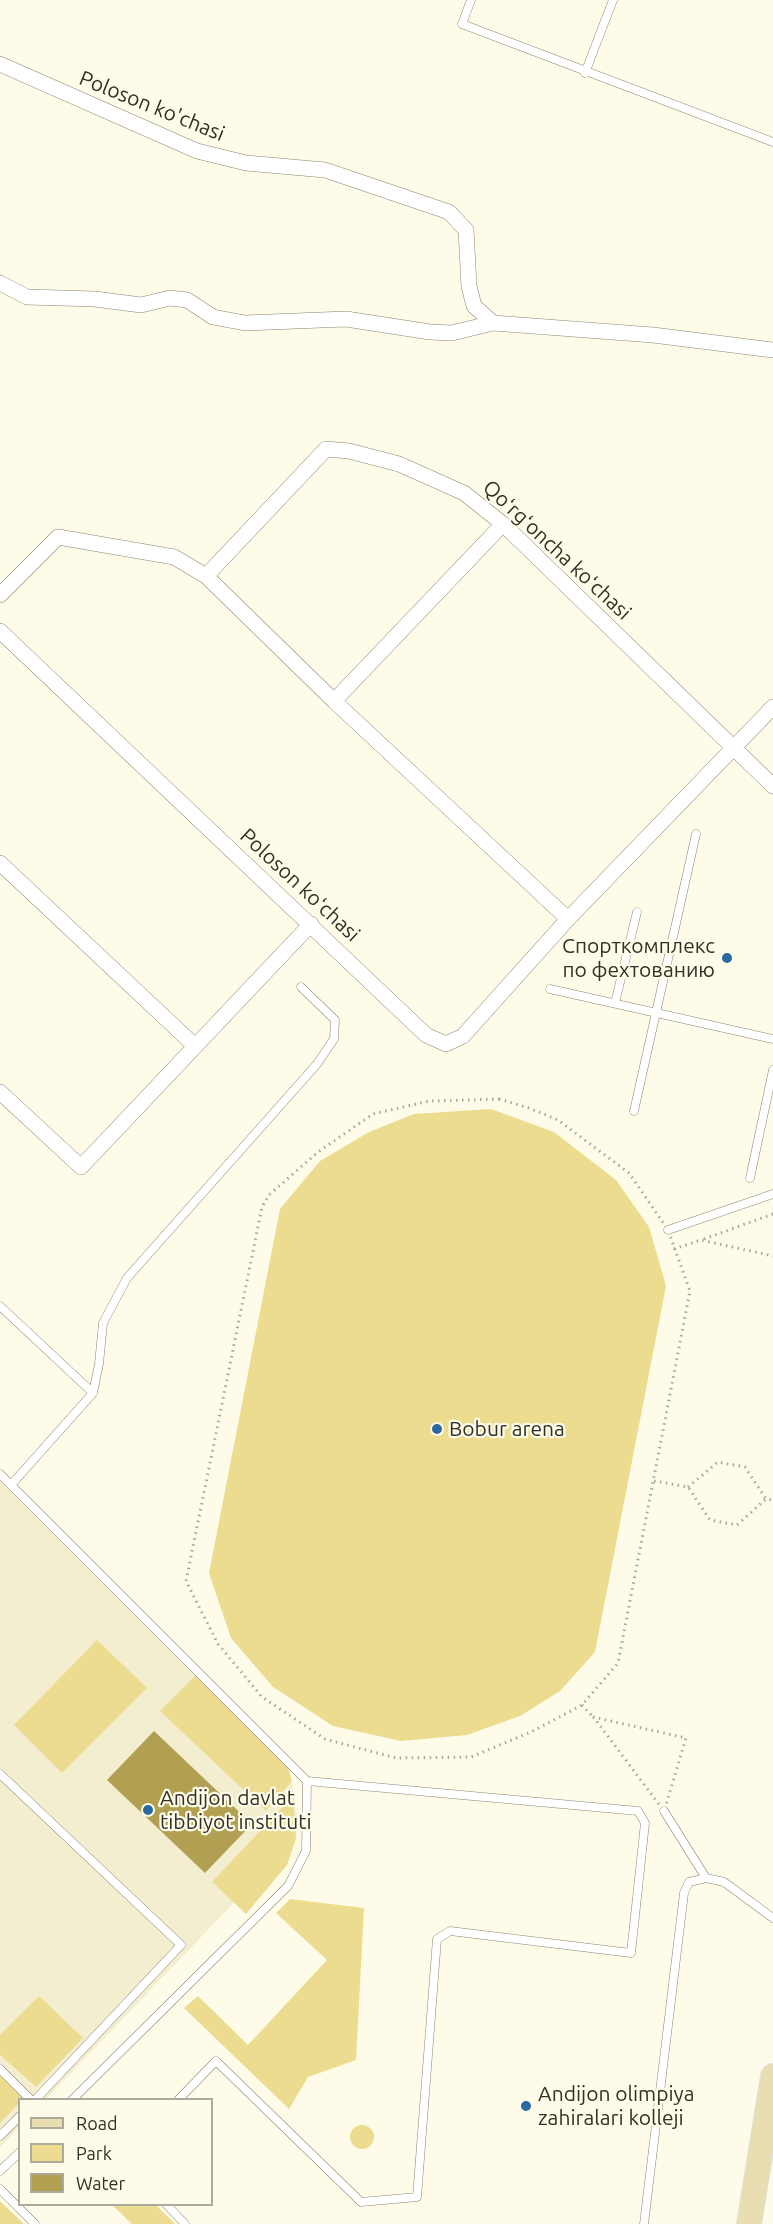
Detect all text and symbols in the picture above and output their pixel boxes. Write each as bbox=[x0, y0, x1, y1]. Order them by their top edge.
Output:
street label: Poloson ko'chasi bbox=[76, 65, 228, 147]
street label: Qoʻrgʻoncha koʻchasi bbox=[478, 475, 636, 625]
street label: Poloson koʻchasi bbox=[235, 823, 365, 947]
place label: Спорткомплекс по фехтованию bbox=[562, 933, 715, 983]
marker: Спорткомплекс по фехтованию bbox=[720, 951, 734, 965]
place label: Bobur arena bbox=[449, 1416, 565, 1442]
marker: Bobur arena bbox=[430, 1422, 444, 1436]
place label: Andijon davlat tibbiyot instituti bbox=[160, 1785, 312, 1835]
marker: Andijon davlat tibbiyot instituti bbox=[141, 1803, 155, 1817]
place label: Andijon olimpiya zahiralari kolleji bbox=[538, 2081, 694, 2131]
legend bbox=[18, 2098, 213, 2206]
marker: Andijon olimpiya zahiralari kolleji bbox=[519, 2099, 533, 2113]
text: Road bbox=[76, 2113, 118, 2133]
text: Park bbox=[76, 2143, 112, 2163]
text: Water bbox=[76, 2173, 125, 2193]

